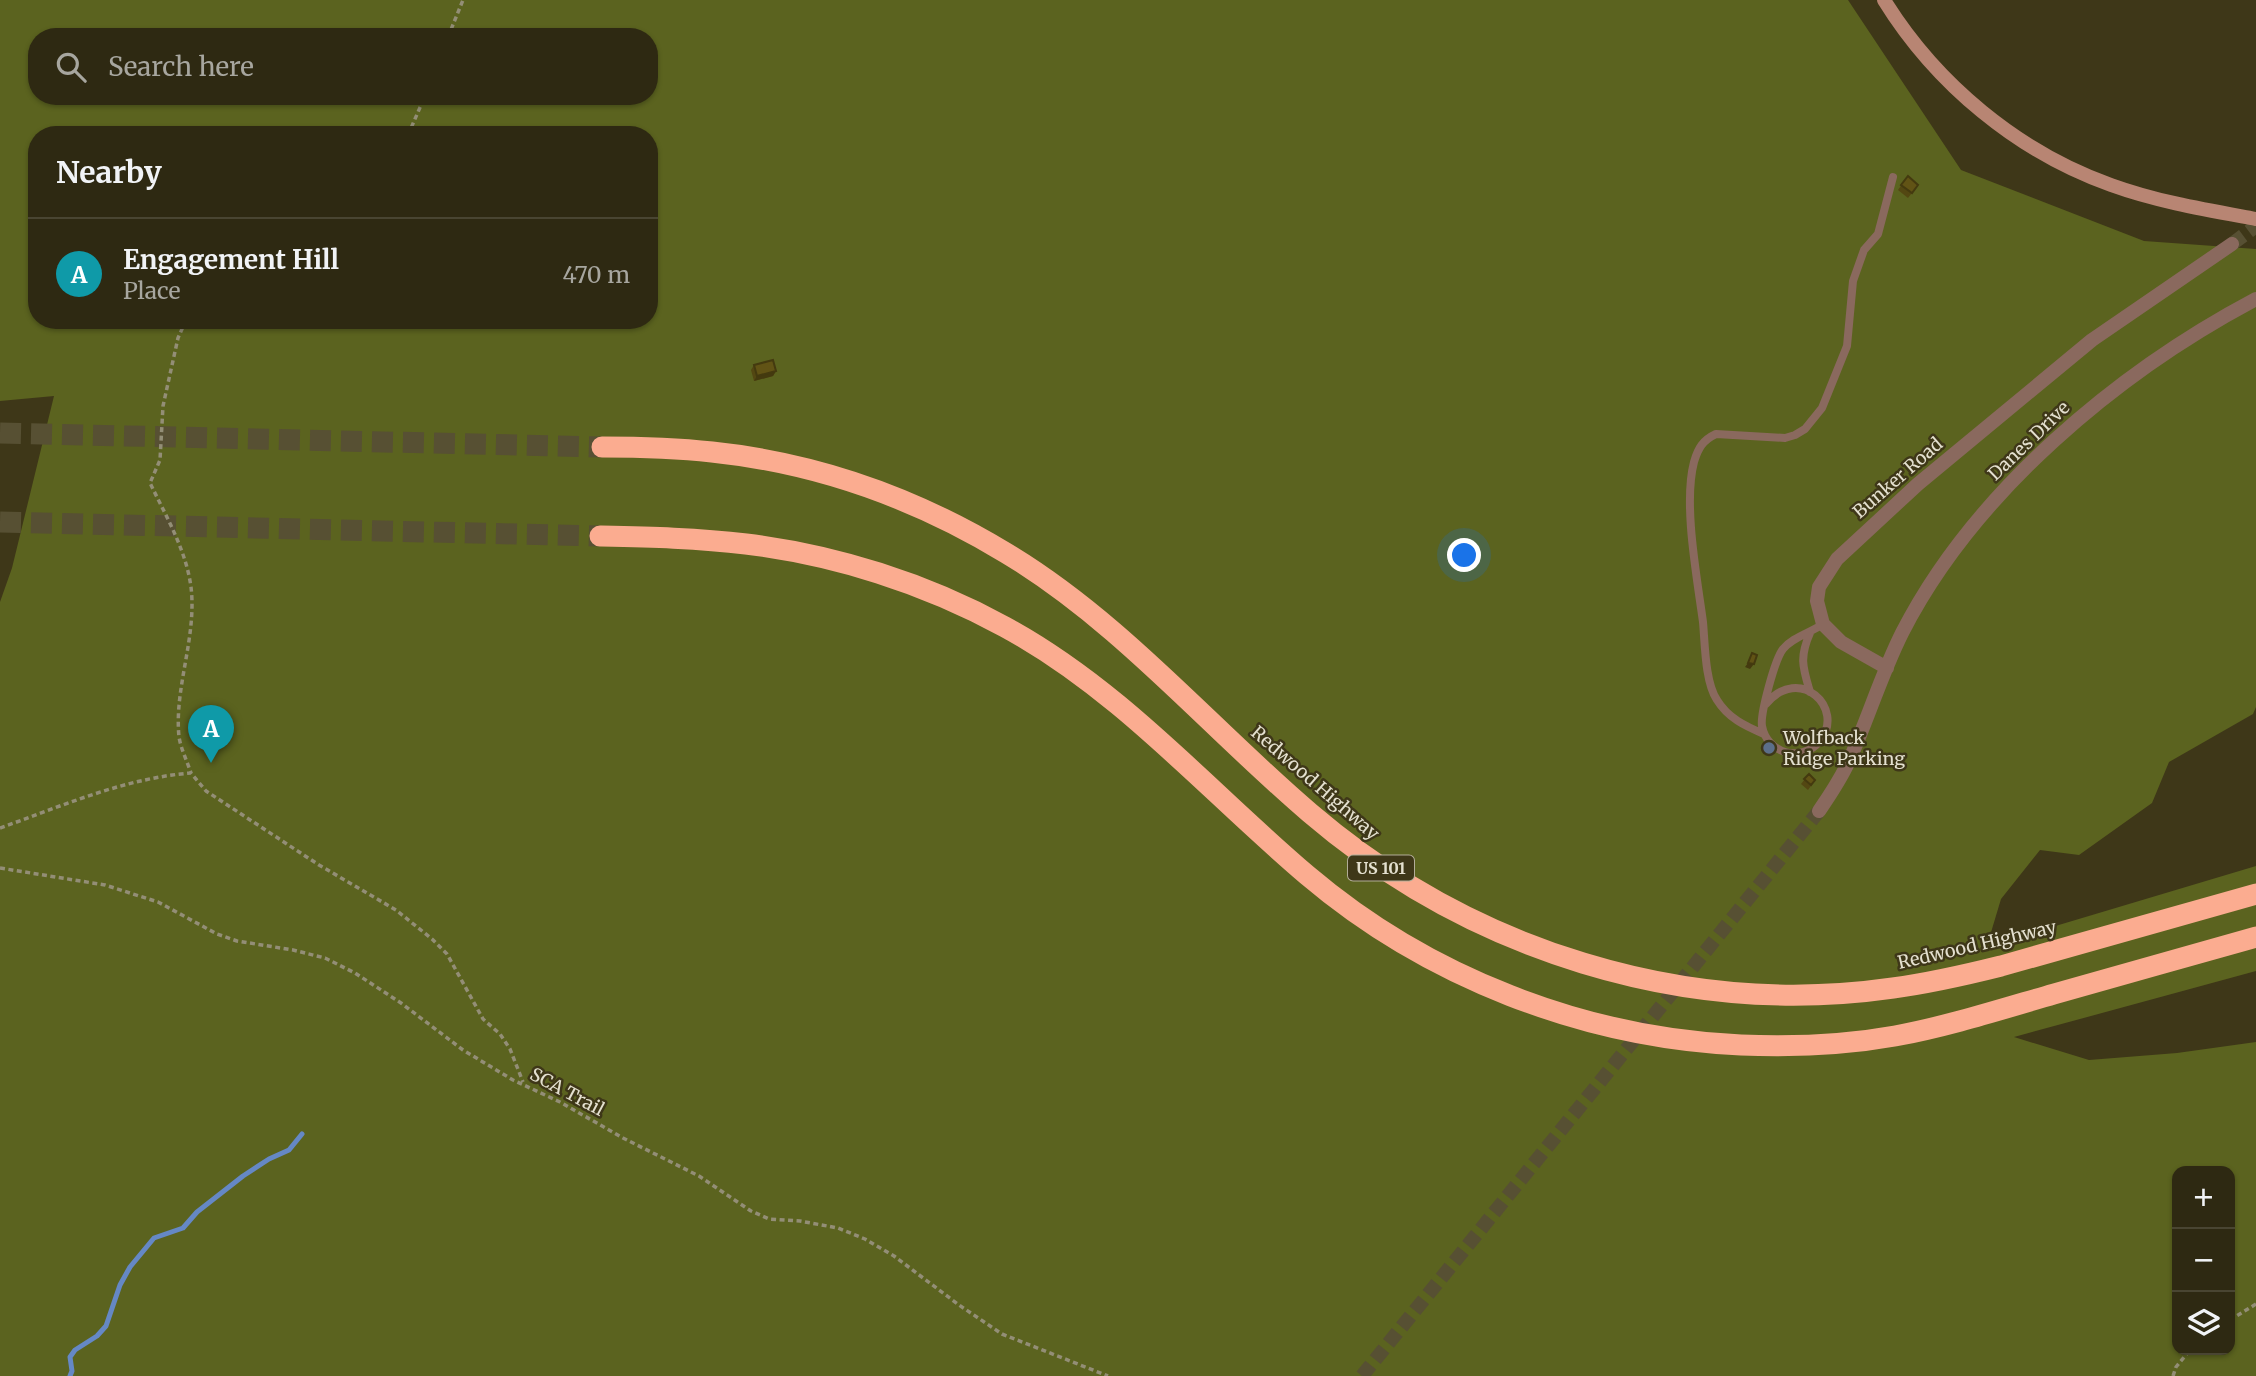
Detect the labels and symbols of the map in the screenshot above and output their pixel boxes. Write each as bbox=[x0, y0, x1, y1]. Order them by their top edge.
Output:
street label: Danes Drive bbox=[1983, 396, 2074, 485]
street label: Bunker Road bbox=[1848, 432, 1947, 523]
your location bbox=[1447, 538, 1481, 572]
pin: A bbox=[188, 705, 234, 763]
street label: Redwood Highway bbox=[1247, 721, 1384, 845]
place label: Wolfback Ridge Parking bbox=[1782, 726, 1905, 770]
marker: Wolfback Ridge Parking bbox=[1761, 740, 1777, 756]
road number: US 101 bbox=[1348, 856, 1414, 880]
street label: Redwood Highway bbox=[1895, 915, 2059, 974]
street label: SCA Trail bbox=[526, 1062, 609, 1121]

